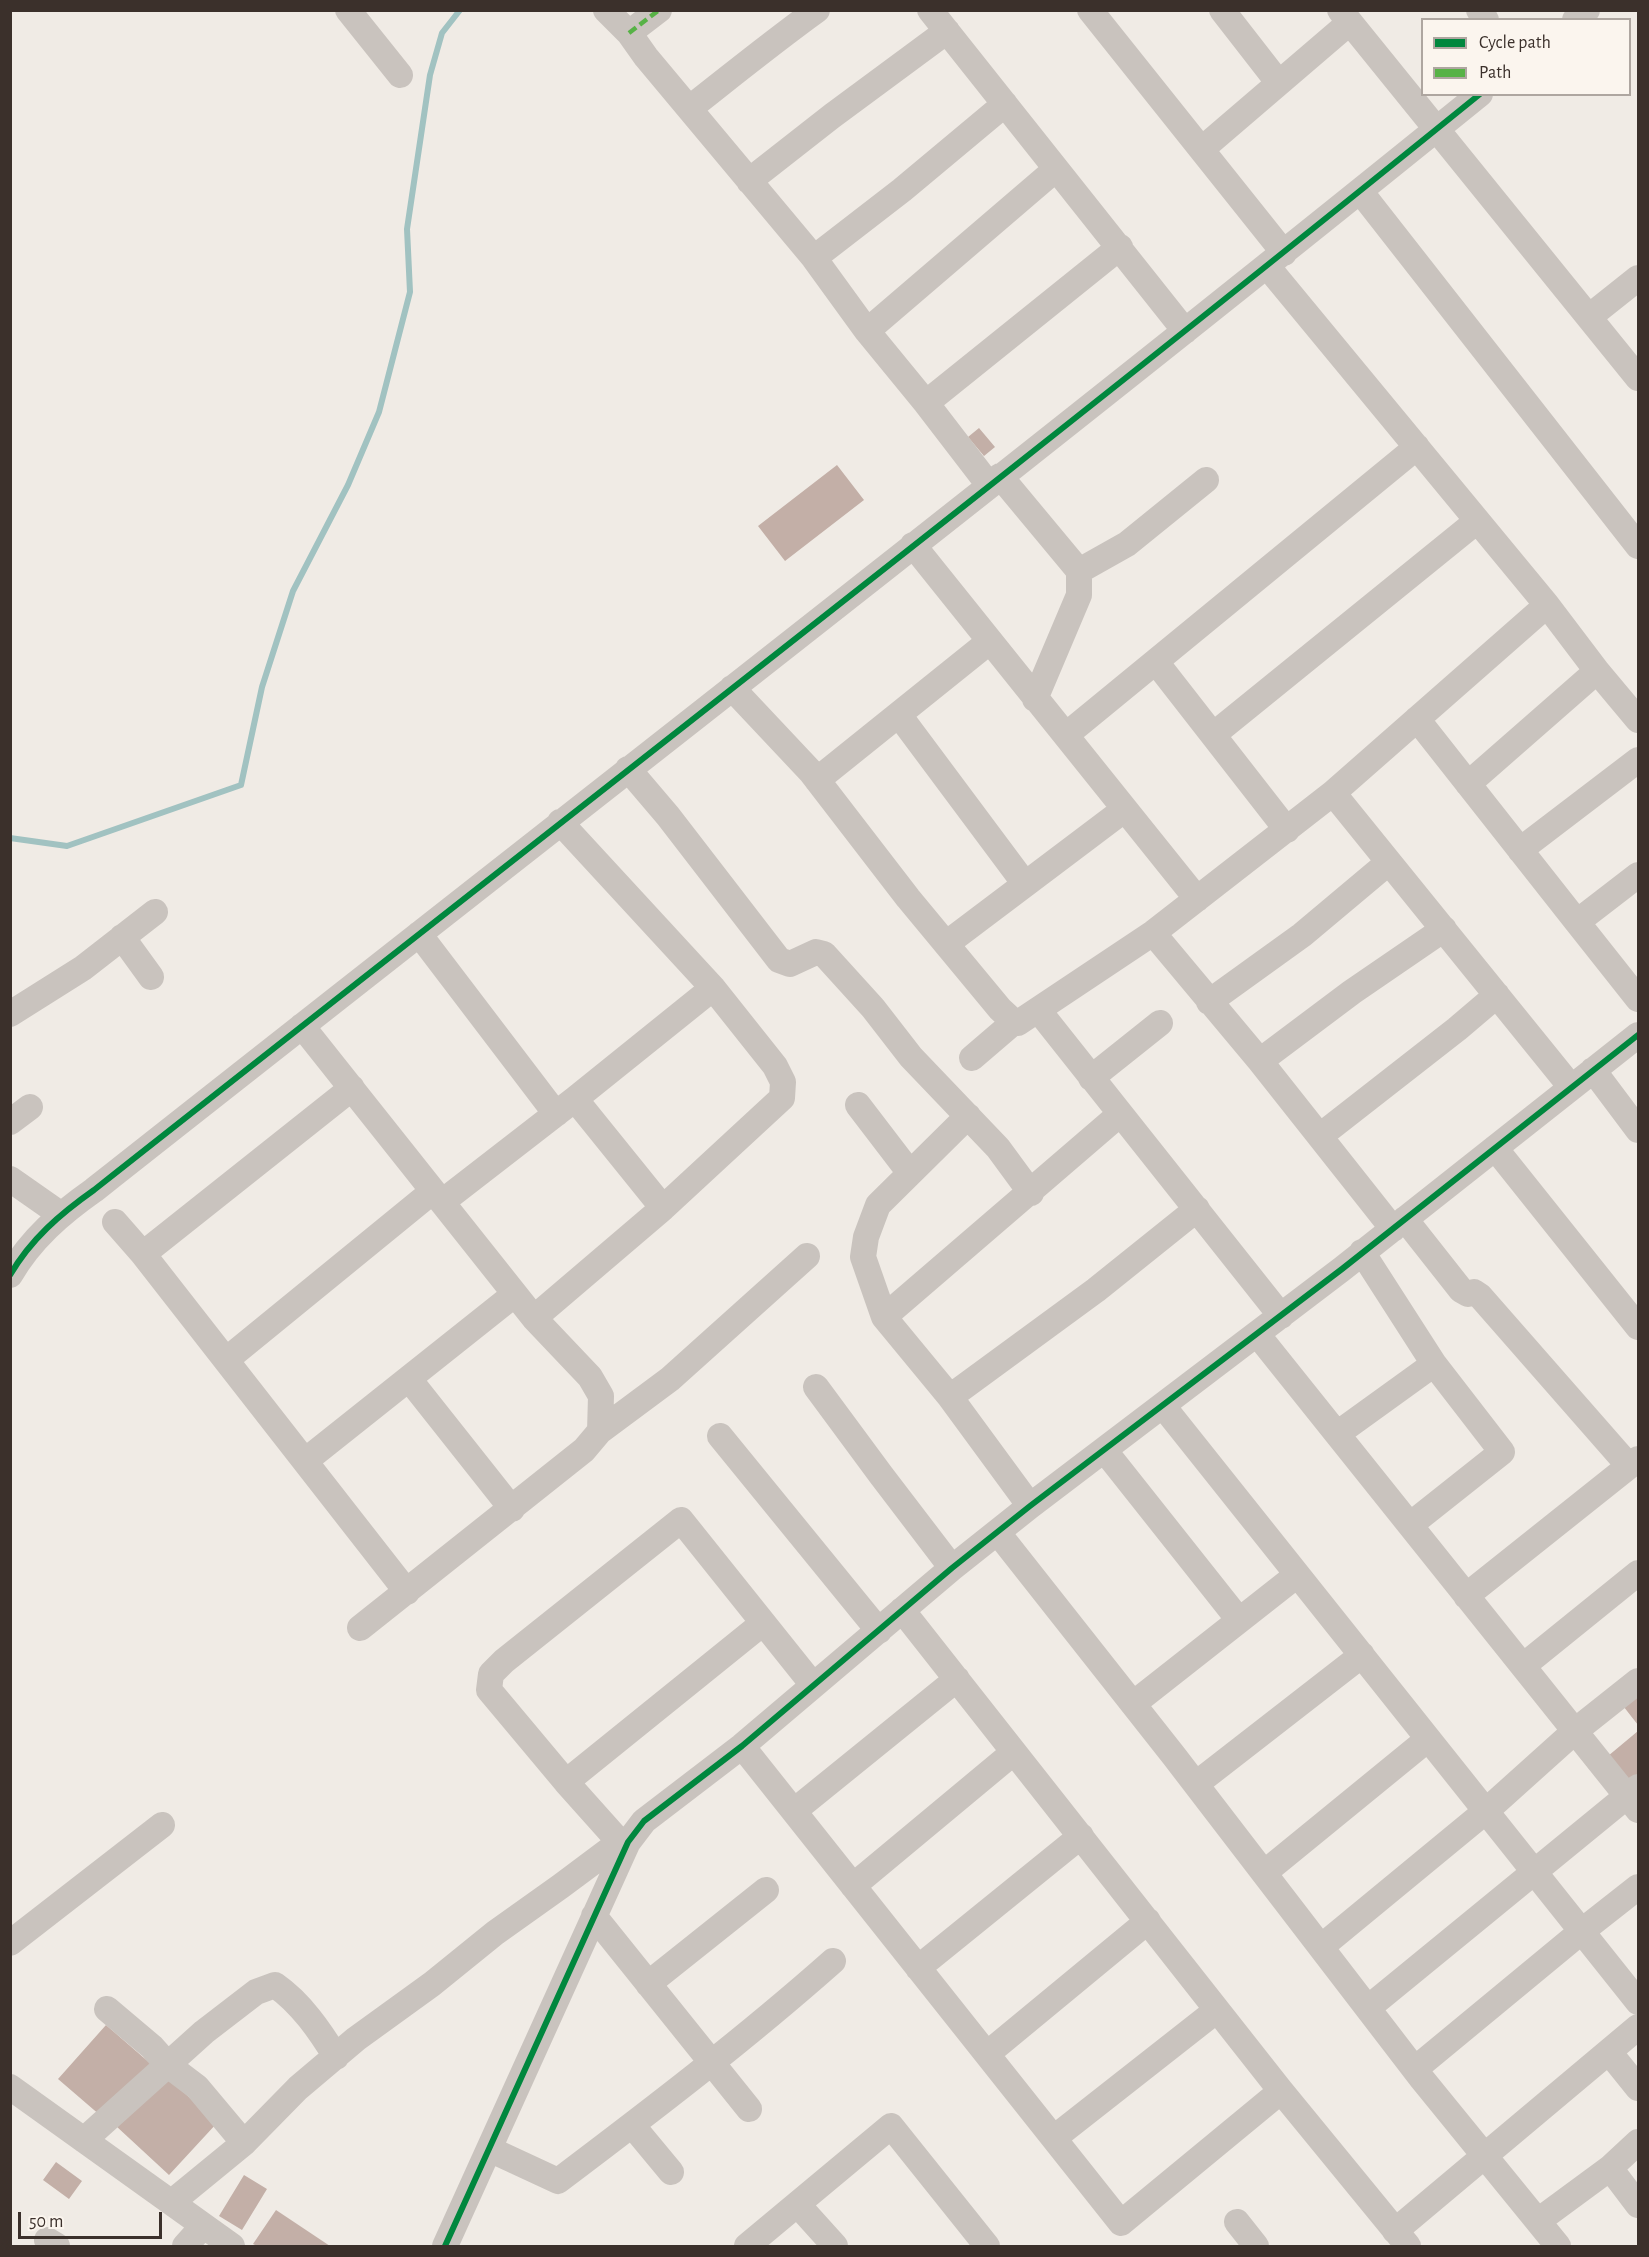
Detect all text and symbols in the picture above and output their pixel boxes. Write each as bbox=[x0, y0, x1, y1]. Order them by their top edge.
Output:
legend bbox=[1421, 18, 1631, 96]
text: Cycle path bbox=[1479, 34, 1551, 52]
text: Path bbox=[1479, 64, 1511, 82]
scale bar bbox=[21, 2200, 165, 2238]
text: 50 m bbox=[29, 2213, 63, 2231]

